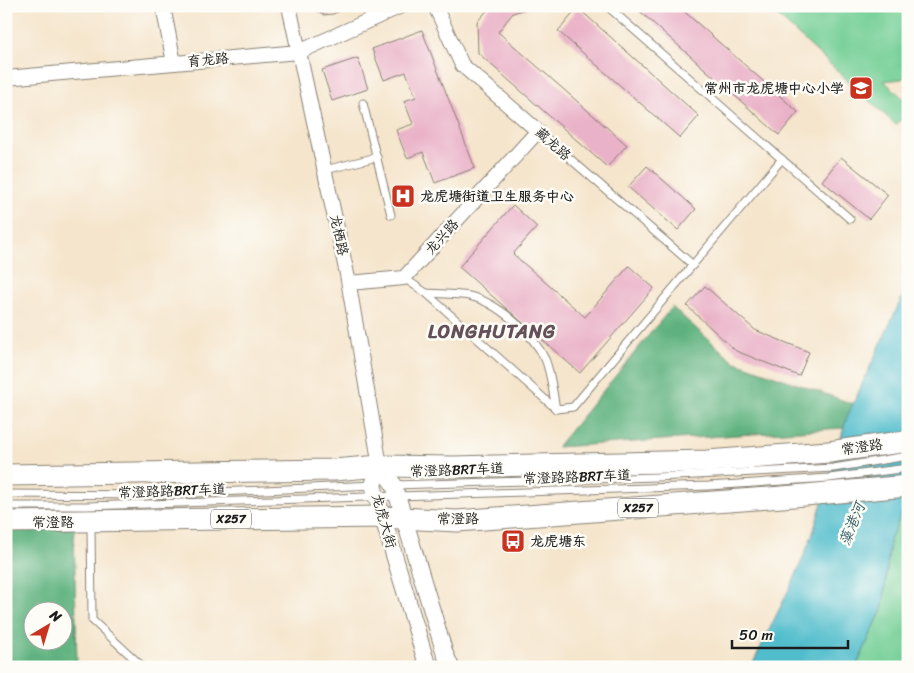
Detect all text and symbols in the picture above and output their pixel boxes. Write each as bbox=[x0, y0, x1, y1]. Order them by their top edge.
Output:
street label: 育龙路 bbox=[186, 46, 230, 74]
school or university icon: 常州市龙虎塘中心小学 bbox=[848, 75, 874, 101]
place label: 常州市龙虎塘中心小学 bbox=[704, 76, 844, 101]
street label: 藏龙路 bbox=[529, 121, 577, 167]
hospital icon: 龙虎塘街道卫生服务中心 bbox=[390, 183, 416, 209]
place label: 龙虎塘街道卫生服务中心 bbox=[420, 184, 574, 209]
street label: 龙栖路 bbox=[322, 212, 356, 258]
street label: 龙兴路 bbox=[419, 213, 465, 261]
district label: LONGHUTANG bbox=[428, 315, 556, 348]
street label: 常澄路 bbox=[839, 432, 885, 462]
street label: 常澄路BRT车道 bbox=[409, 456, 505, 484]
street label: 常澄路路BRT车道 bbox=[522, 463, 632, 491]
street label: 常澄路路BRT车道 bbox=[117, 477, 227, 505]
street label: 龙虎大街 bbox=[364, 491, 404, 551]
water label: 藻港河 bbox=[832, 495, 874, 550]
road number: X257 bbox=[618, 498, 658, 518]
street label: 常澄路 bbox=[437, 506, 479, 532]
road number: X257 bbox=[211, 509, 251, 528]
street label: 常澄路 bbox=[32, 510, 74, 535]
bus stop icon: 龙虎塘东 bbox=[500, 528, 526, 554]
place label: 龙虎塘东 bbox=[530, 529, 586, 554]
north arrow bbox=[22, 600, 72, 650]
text: N bbox=[43, 603, 67, 629]
scale bar bbox=[732, 618, 848, 650]
text: 50 m bbox=[739, 622, 774, 648]

